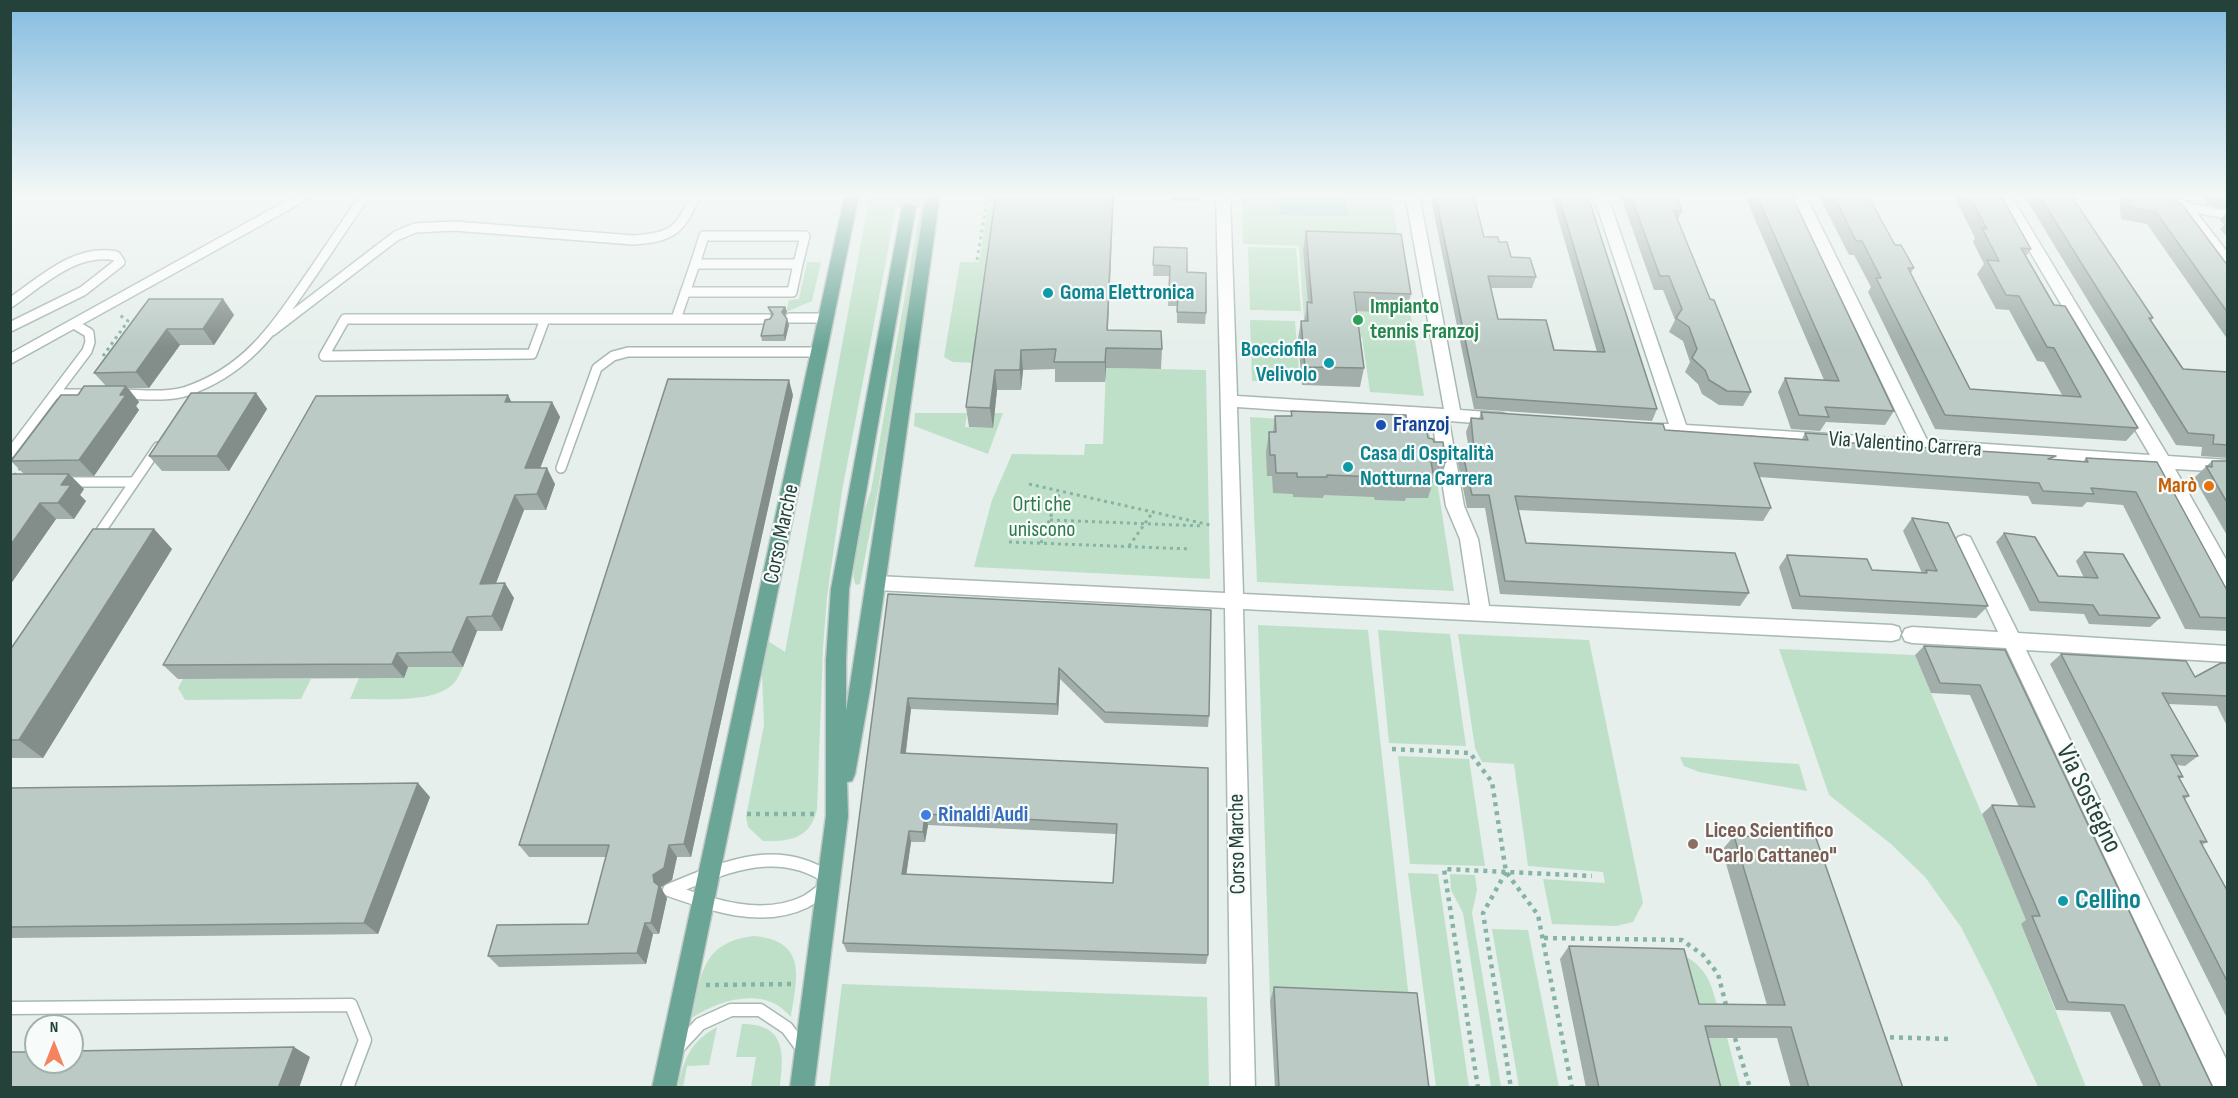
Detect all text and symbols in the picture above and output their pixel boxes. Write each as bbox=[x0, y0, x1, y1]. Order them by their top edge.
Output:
place label: Goma Elettronica bbox=[1060, 280, 1195, 306]
marker: Goma Elettronica bbox=[1041, 286, 1055, 300]
place label: Impianto tennis Franzoj bbox=[1370, 294, 1479, 346]
marker: Impianto tennis Franzoj bbox=[1351, 313, 1365, 327]
place label: Bocciofila Velivolo bbox=[1241, 337, 1317, 388]
marker: Bocciofila Velivolo bbox=[1322, 356, 1336, 370]
place label: Franzoj bbox=[1393, 412, 1449, 438]
marker: Franzoj bbox=[1374, 418, 1388, 432]
street label: Via Valentino Carrera bbox=[1828, 426, 1982, 464]
place label: Casa di Ospitalità Notturna Carrera bbox=[1360, 441, 1494, 493]
marker: Casa di Ospitalità Notturna Carrera bbox=[1341, 460, 1355, 474]
place label: Marò bbox=[2158, 473, 2197, 499]
marker: Marò bbox=[2202, 479, 2216, 493]
street label: Corso Marche bbox=[759, 482, 805, 586]
park label: Orti che uniscono bbox=[1009, 492, 1075, 544]
street label: Via Sostegno bbox=[2048, 739, 2128, 859]
street label: Corso Marche bbox=[1224, 793, 1252, 895]
place label: Rinaldi Audi bbox=[938, 802, 1028, 828]
marker: Rinaldi Audi bbox=[919, 808, 933, 822]
place label: Liceo Scientifico "Carlo Cattaneo" bbox=[1705, 818, 1837, 870]
marker: Liceo Scientifico "Carlo Cattaneo" bbox=[1686, 837, 1700, 851]
place label: Cellino bbox=[2075, 885, 2141, 917]
marker: Cellino bbox=[2056, 894, 2070, 908]
north arrow bbox=[24, 1014, 84, 1074]
text: N bbox=[50, 1018, 58, 1037]

